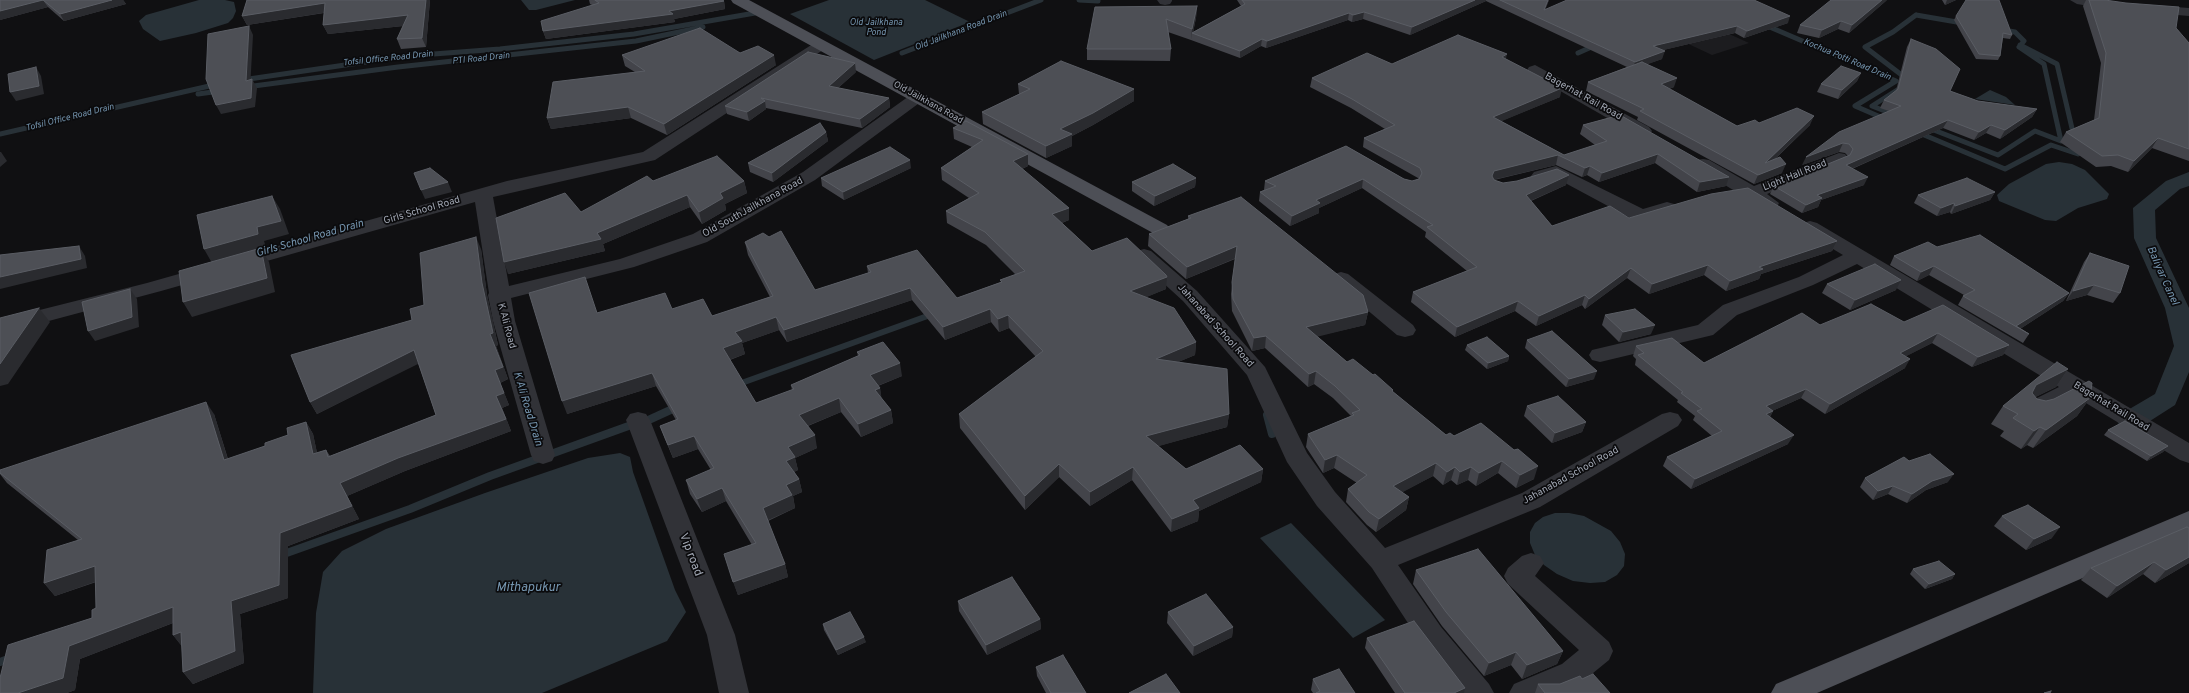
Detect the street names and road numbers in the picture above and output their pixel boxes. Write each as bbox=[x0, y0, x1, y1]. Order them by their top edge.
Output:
street label: Bagerhat Rail Road bbox=[1542, 71, 1624, 123]
street label: Old Jailkhana Road bbox=[891, 79, 965, 127]
street label: Light Hall Road bbox=[1761, 158, 1829, 194]
street label: Old SouthJailkhana Road bbox=[701, 175, 805, 241]
street label: Girls School Road bbox=[382, 194, 462, 228]
street label: Jahanabad School Road bbox=[1174, 282, 1256, 370]
street label: K Ali Road bbox=[494, 302, 518, 350]
street label: Bagerhat Rail Road bbox=[2071, 380, 2151, 434]
street label: Jahanabad School Road bbox=[1521, 445, 1621, 507]
street label: Vip road bbox=[675, 531, 705, 579]

